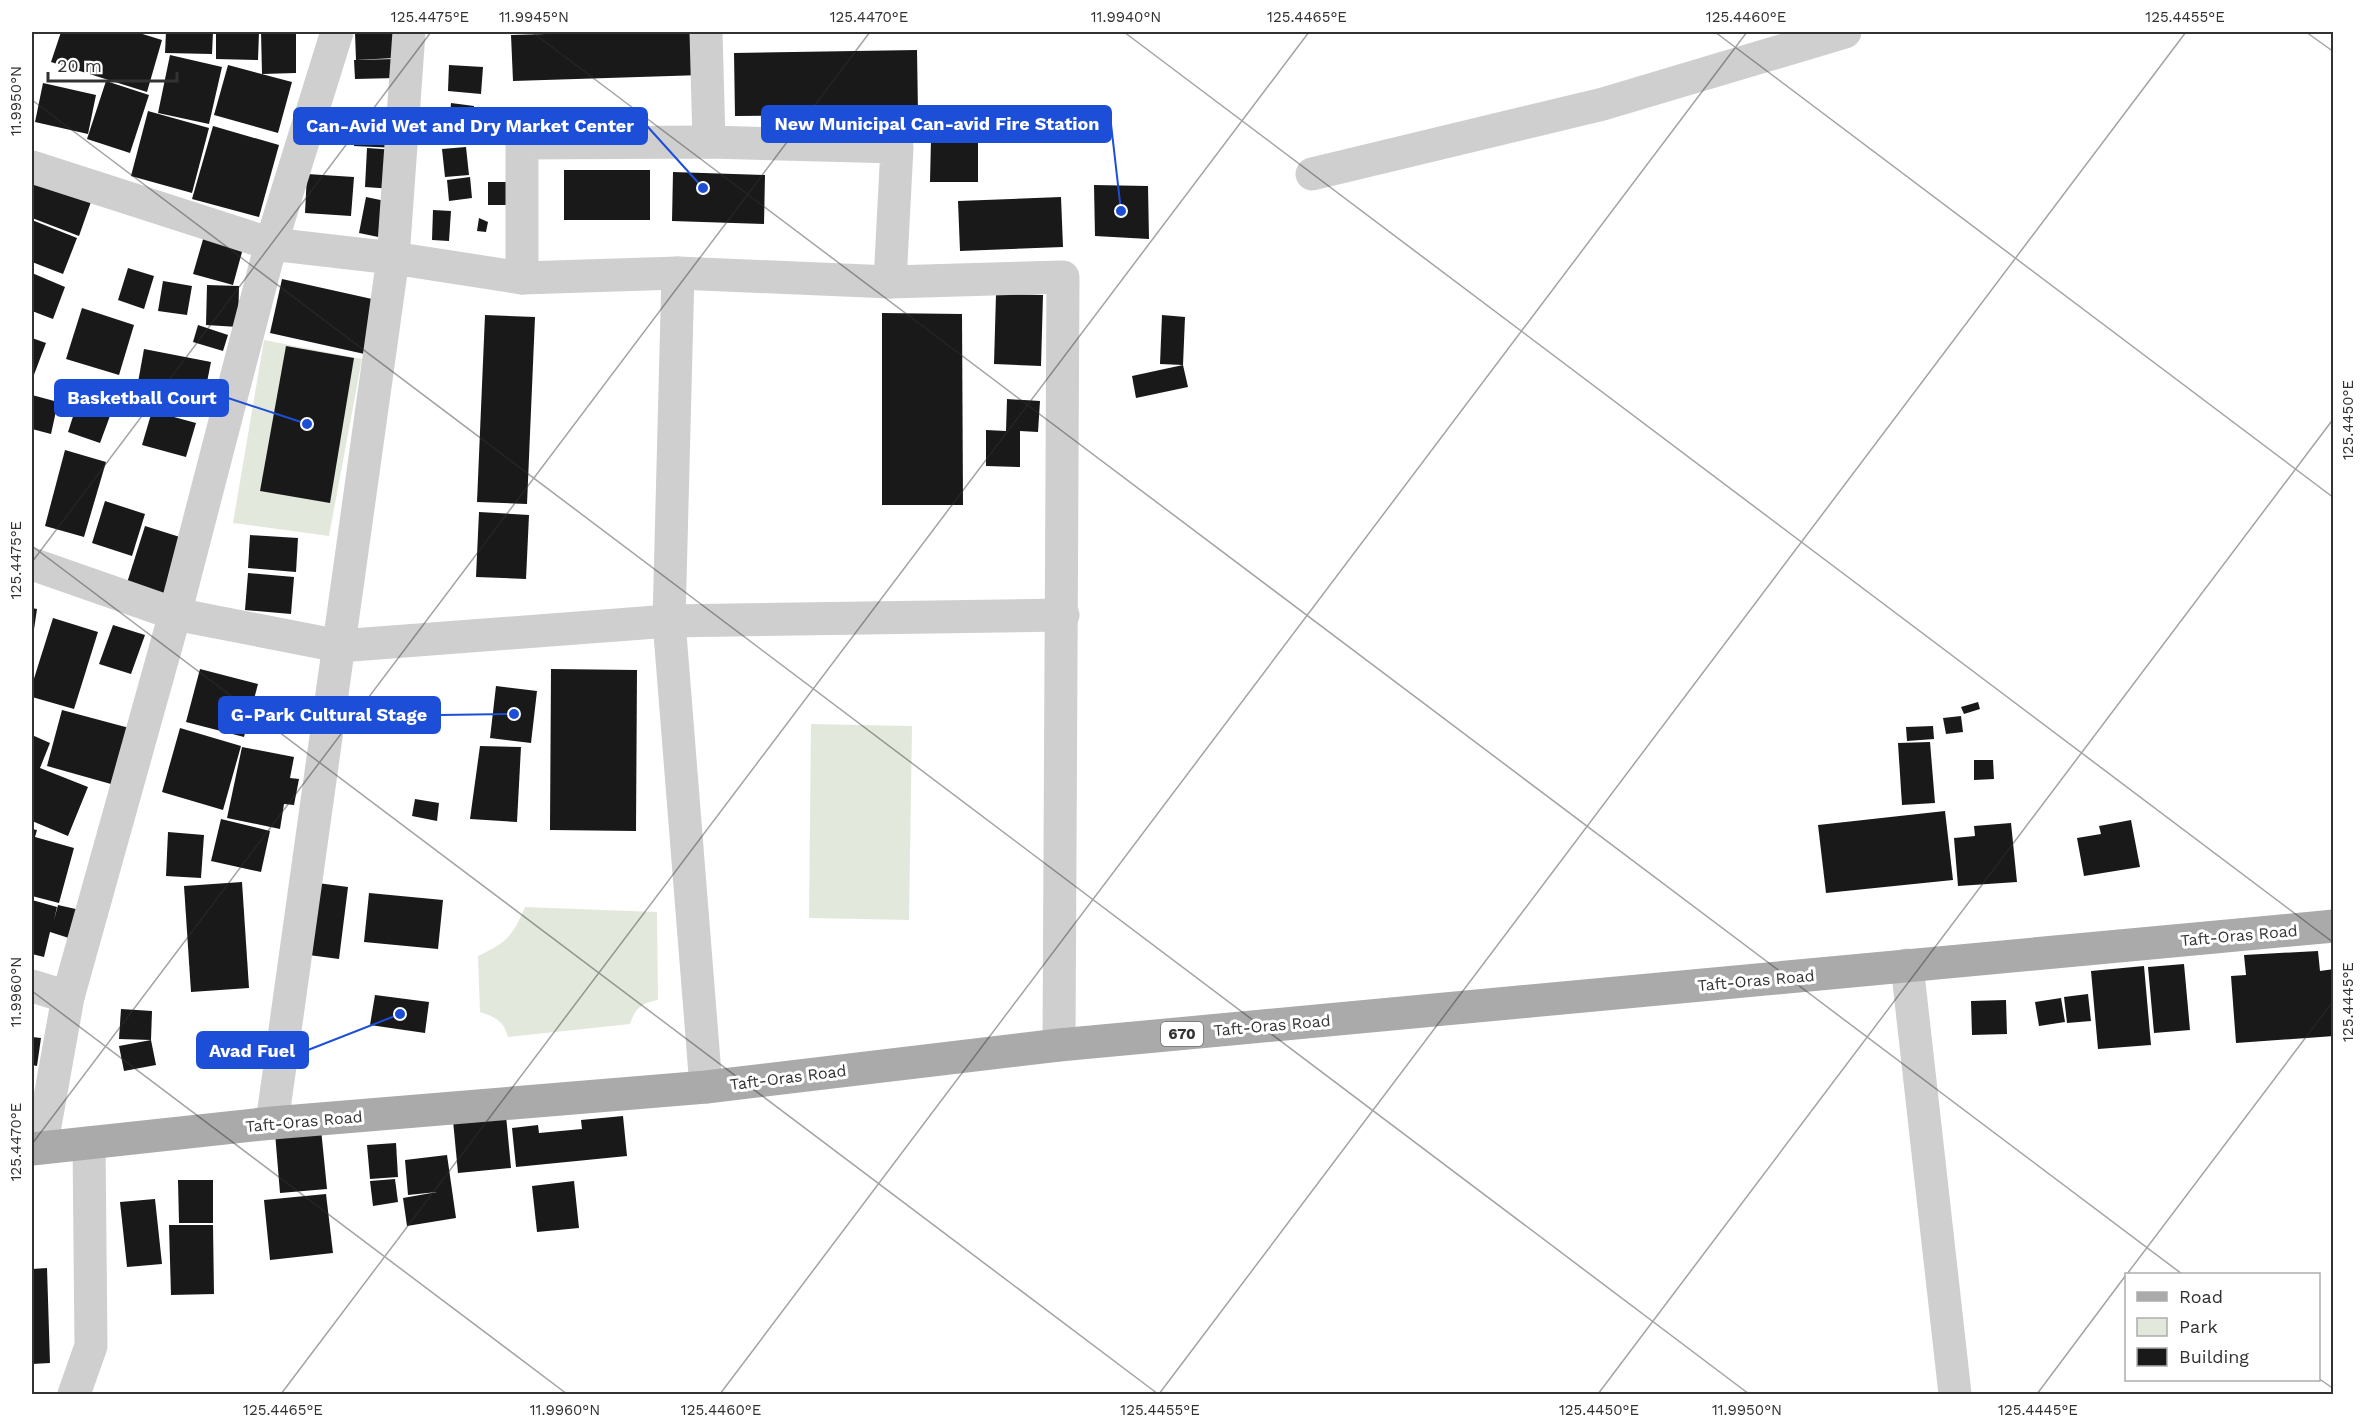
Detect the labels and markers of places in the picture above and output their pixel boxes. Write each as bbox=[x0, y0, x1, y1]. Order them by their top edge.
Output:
callout: New Municipal Can-avid Fire Station bbox=[762, 106, 1111, 142]
callout: Can-Avid Wet and Dry Market Center bbox=[294, 108, 647, 144]
callout: Basketball Court bbox=[55, 380, 228, 416]
callout: G-Park Cultural Stage bbox=[219, 697, 440, 733]
callout: Avad Fuel bbox=[197, 1032, 308, 1068]

